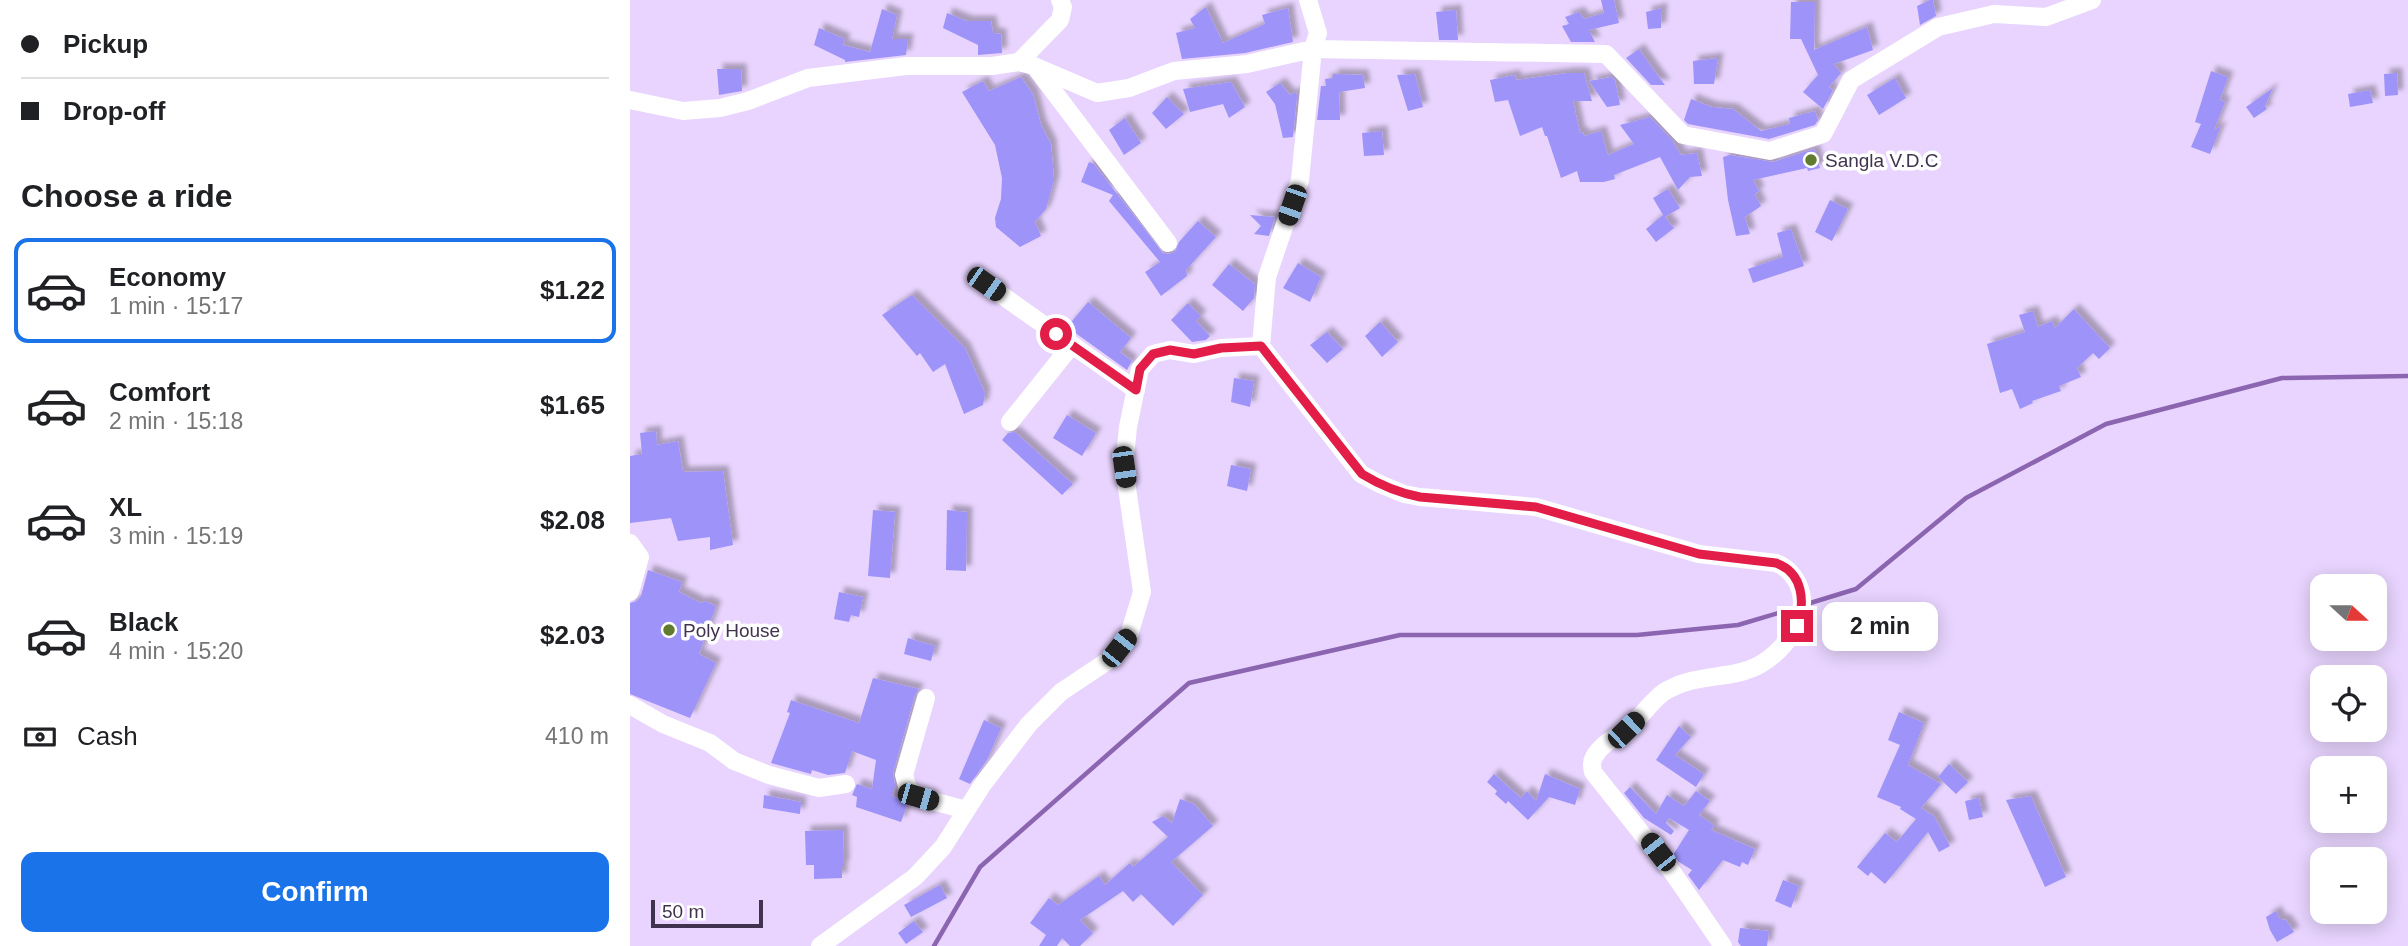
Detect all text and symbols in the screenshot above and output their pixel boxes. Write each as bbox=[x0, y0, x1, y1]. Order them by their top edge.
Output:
text: Pickup bbox=[63, 29, 148, 59]
text: Drop-off bbox=[63, 96, 166, 126]
place label: Sangla V.D.C bbox=[1825, 150, 1938, 171]
marker: Sangla V.D.C bbox=[1803, 152, 1819, 168]
text: Choose a ride bbox=[21, 178, 233, 214]
car bbox=[1276, 182, 1309, 228]
icon: car bbox=[25, 259, 88, 322]
text: Economy bbox=[109, 262, 226, 292]
car bbox=[963, 263, 1010, 305]
text: $1.22 bbox=[540, 275, 605, 305]
text: 1 min · 15:17 bbox=[109, 293, 243, 319]
route start bbox=[1040, 318, 1072, 350]
icon: car bbox=[25, 374, 88, 437]
text: Comfort bbox=[109, 377, 210, 407]
text: $1.65 bbox=[540, 390, 605, 420]
text: 2 min · 15:18 bbox=[109, 408, 243, 434]
car bbox=[1111, 445, 1138, 489]
icon: car bbox=[25, 489, 88, 552]
text: XL bbox=[109, 492, 142, 522]
text: $2.08 bbox=[540, 505, 605, 535]
text: 3 min · 15:19 bbox=[109, 523, 243, 549]
north arrow bbox=[2310, 574, 2387, 651]
map controls bbox=[2310, 574, 2387, 924]
callout: 2 min bbox=[1822, 602, 1937, 650]
icon: car bbox=[25, 604, 88, 667]
text: Black bbox=[109, 607, 178, 637]
route end bbox=[1781, 610, 1813, 642]
text: 2 min bbox=[1850, 613, 1910, 639]
text: $2.03 bbox=[540, 620, 605, 650]
place label: Poly House bbox=[683, 620, 780, 641]
marker: Poly House bbox=[661, 622, 677, 638]
car bbox=[1098, 625, 1141, 671]
text: 4 min · 15:20 bbox=[109, 638, 243, 664]
button: locate bbox=[2310, 665, 2387, 742]
car bbox=[1604, 708, 1649, 752]
icon: cash bbox=[21, 718, 59, 756]
text: Cash bbox=[77, 721, 138, 751]
text: 410 m bbox=[545, 723, 609, 749]
button: + bbox=[2310, 756, 2387, 833]
car bbox=[895, 781, 942, 813]
car bbox=[1637, 829, 1680, 875]
button: − bbox=[2310, 847, 2387, 924]
button: Confirm bbox=[21, 852, 609, 932]
scale bar bbox=[651, 897, 763, 929]
text: 50 m bbox=[662, 901, 704, 922]

